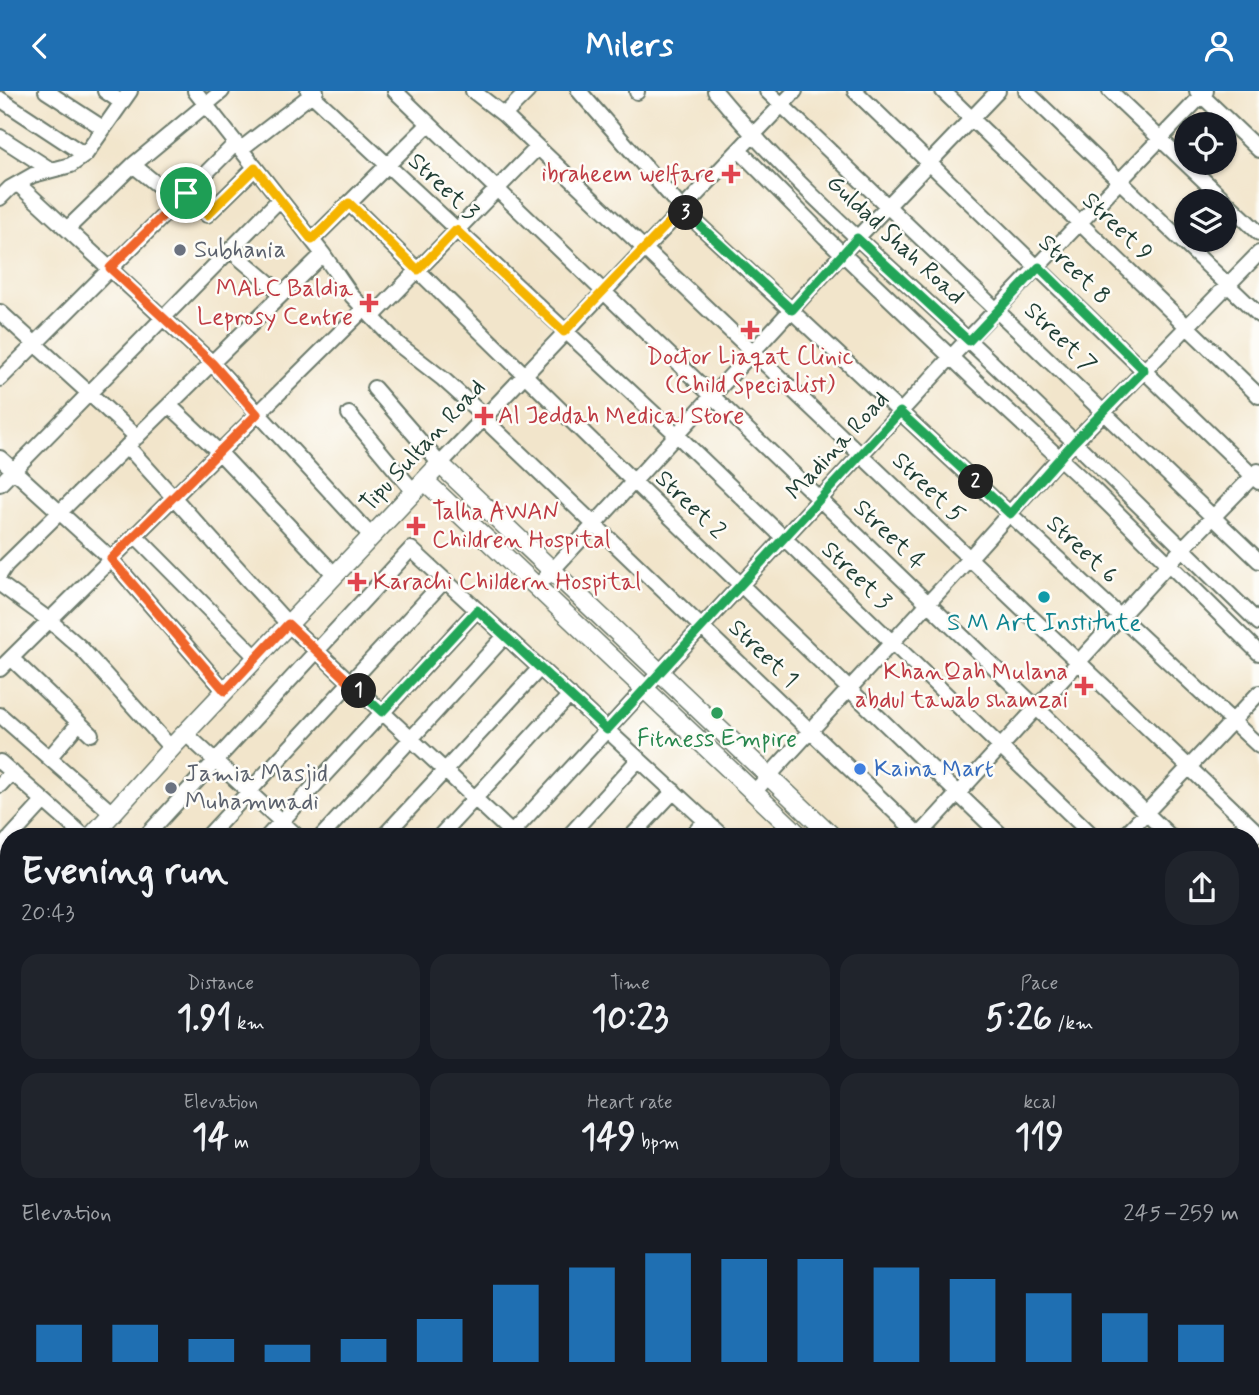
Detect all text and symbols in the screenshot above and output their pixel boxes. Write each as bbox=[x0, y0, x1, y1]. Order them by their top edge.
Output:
text: Milers bbox=[586, 25, 673, 67]
icon: back bbox=[21, 27, 59, 65]
icon: person bbox=[1200, 27, 1238, 65]
map controls bbox=[1174, 112, 1237, 252]
button: locate bbox=[1174, 112, 1237, 175]
street label: Street 3 bbox=[401, 146, 485, 228]
place label: ibraheem welfare bbox=[541, 159, 715, 190]
pin bbox=[156, 163, 216, 223]
marker: ibraheem welfare bbox=[721, 164, 741, 184]
street label: Guldad Shah Road bbox=[819, 168, 971, 312]
icon: arrive bbox=[167, 174, 205, 212]
street label: Street 9 bbox=[1075, 186, 1159, 268]
button: layers bbox=[1174, 189, 1237, 252]
pin: 3 bbox=[668, 195, 704, 231]
text: 3 bbox=[681, 200, 690, 225]
street label: Street 8 bbox=[1031, 228, 1117, 312]
place label: Subhania bbox=[194, 235, 286, 266]
marker: Subhania bbox=[172, 242, 188, 258]
place label: MALC Baldia Leprosy Centre bbox=[197, 274, 354, 333]
marker: MALC Baldia Leprosy Centre bbox=[359, 293, 379, 313]
street label: Street 7 bbox=[1017, 296, 1103, 380]
marker: Doctor Liaqat Clinic (Child Specialist) bbox=[740, 320, 760, 340]
place label: Doctor Liaqat Clinic (Child Specialist) bbox=[647, 342, 853, 401]
street label: Tipu Sultan Road bbox=[353, 373, 493, 519]
street label: Madina Road bbox=[780, 385, 896, 507]
place label: Al Jeddah Medical Store bbox=[498, 401, 744, 432]
marker: Al Jeddah Medical Store bbox=[476, 408, 492, 424]
street label: Street 5 bbox=[885, 446, 971, 530]
street label: Street 2 bbox=[648, 464, 732, 547]
pin: 2 bbox=[958, 465, 993, 499]
text: 2 bbox=[971, 469, 980, 494]
street label: Street 4 bbox=[846, 493, 932, 577]
place label: Talha AWAN Children Hospital bbox=[432, 497, 611, 556]
street label: Street 6 bbox=[1039, 509, 1125, 591]
marker: Talha AWAN Children Hospital bbox=[406, 516, 426, 536]
street label: Street 3 bbox=[814, 535, 898, 617]
place label: Karachi Childern Hospital bbox=[373, 567, 641, 598]
marker: Karachi Childern Hospital bbox=[347, 572, 367, 592]
marker: S M Art Institute bbox=[1036, 589, 1052, 605]
place label: S M Art Institute bbox=[947, 608, 1141, 639]
street label: Street 1 bbox=[721, 613, 805, 695]
place label: KhanQah Mulana abdul tawab shamzai bbox=[855, 657, 1068, 716]
pin: 1 bbox=[342, 673, 376, 709]
marker: KhanQah Mulana abdul tawab shamzai bbox=[1074, 676, 1094, 696]
text: 1 bbox=[354, 678, 363, 703]
marker: Fitness Empire bbox=[709, 705, 725, 721]
place label: Fitness Empire bbox=[637, 724, 797, 755]
place label: Kaina Mart bbox=[874, 754, 994, 785]
place label: Jamia Masjid Muhammadi bbox=[185, 759, 328, 818]
marker: Kaina Mart bbox=[852, 761, 868, 777]
marker: Jamia Masjid Muhammadi bbox=[163, 780, 179, 796]
text: Evening run bbox=[21, 848, 228, 897]
button: share bbox=[1165, 851, 1239, 925]
text: 20:43 bbox=[21, 899, 75, 929]
text: Distance bbox=[187, 971, 254, 996]
text: Time bbox=[610, 971, 650, 996]
text: Pace bbox=[1020, 971, 1058, 996]
text: 1.91 bbox=[177, 996, 232, 1042]
text: 10:23 bbox=[592, 996, 668, 1042]
text: 5:26 bbox=[985, 996, 1052, 1042]
text: km bbox=[232, 1011, 265, 1036]
text: /km bbox=[1052, 1011, 1093, 1036]
text: Elevation bbox=[183, 1090, 258, 1115]
text: Heart rate bbox=[587, 1090, 673, 1115]
text: kcal bbox=[1023, 1090, 1055, 1115]
text: 14 bbox=[192, 1115, 229, 1161]
text: 149 bbox=[581, 1115, 636, 1161]
text: 119 bbox=[1015, 1115, 1064, 1161]
text: m bbox=[229, 1130, 249, 1155]
text: bpm bbox=[636, 1130, 679, 1155]
text: Elevation bbox=[21, 1199, 112, 1229]
text: 245–259 m bbox=[1123, 1199, 1239, 1229]

